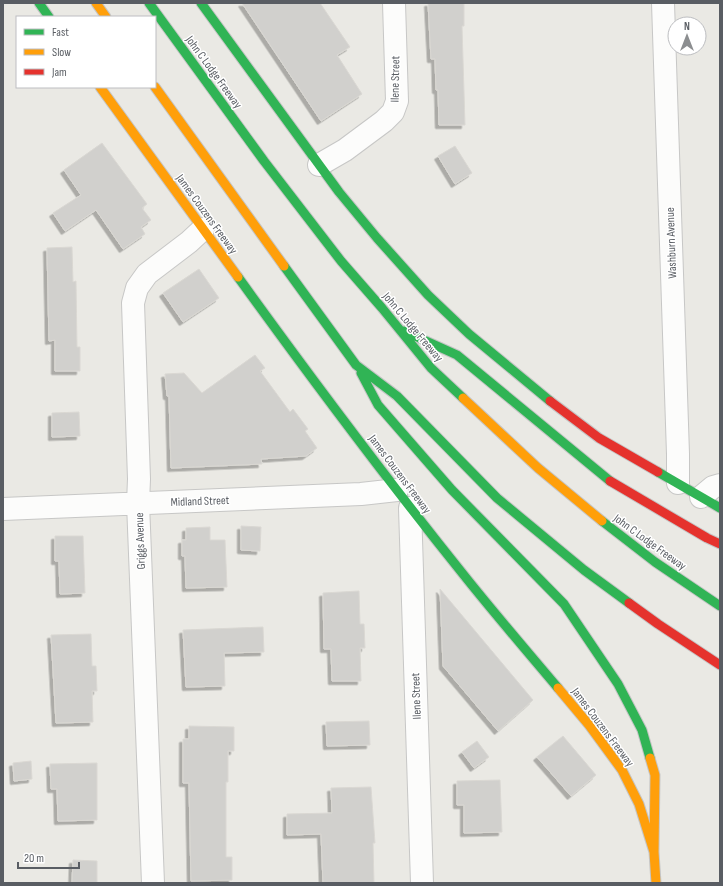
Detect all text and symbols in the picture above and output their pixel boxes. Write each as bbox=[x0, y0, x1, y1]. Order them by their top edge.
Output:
legend bbox=[16, 16, 156, 88]
north arrow bbox=[667, 16, 707, 56]
text: N bbox=[684, 20, 690, 33]
text: Fast bbox=[52, 25, 69, 40]
street label: John C Lodge Freeway bbox=[182, 32, 245, 112]
text: Slow bbox=[52, 45, 71, 60]
street label: Ilene Street bbox=[388, 55, 403, 102]
text: Jam bbox=[51, 65, 67, 80]
street label: James Couzens Freeway bbox=[172, 171, 241, 257]
street label: Washburn Avenue bbox=[663, 207, 680, 279]
street label: John C Lodge Freeway bbox=[379, 289, 446, 365]
street label: James Couzens Freeway bbox=[364, 431, 434, 517]
street label: Midland Street bbox=[170, 493, 230, 510]
street label: John C Lodge Freeway bbox=[610, 510, 689, 574]
street label: Griggs Avenue bbox=[132, 512, 149, 570]
street label: Ilene Street bbox=[408, 672, 425, 720]
street label: James Couzens Freeway bbox=[567, 684, 637, 770]
scale bar bbox=[18, 844, 79, 870]
text: 20 m bbox=[24, 851, 44, 866]

